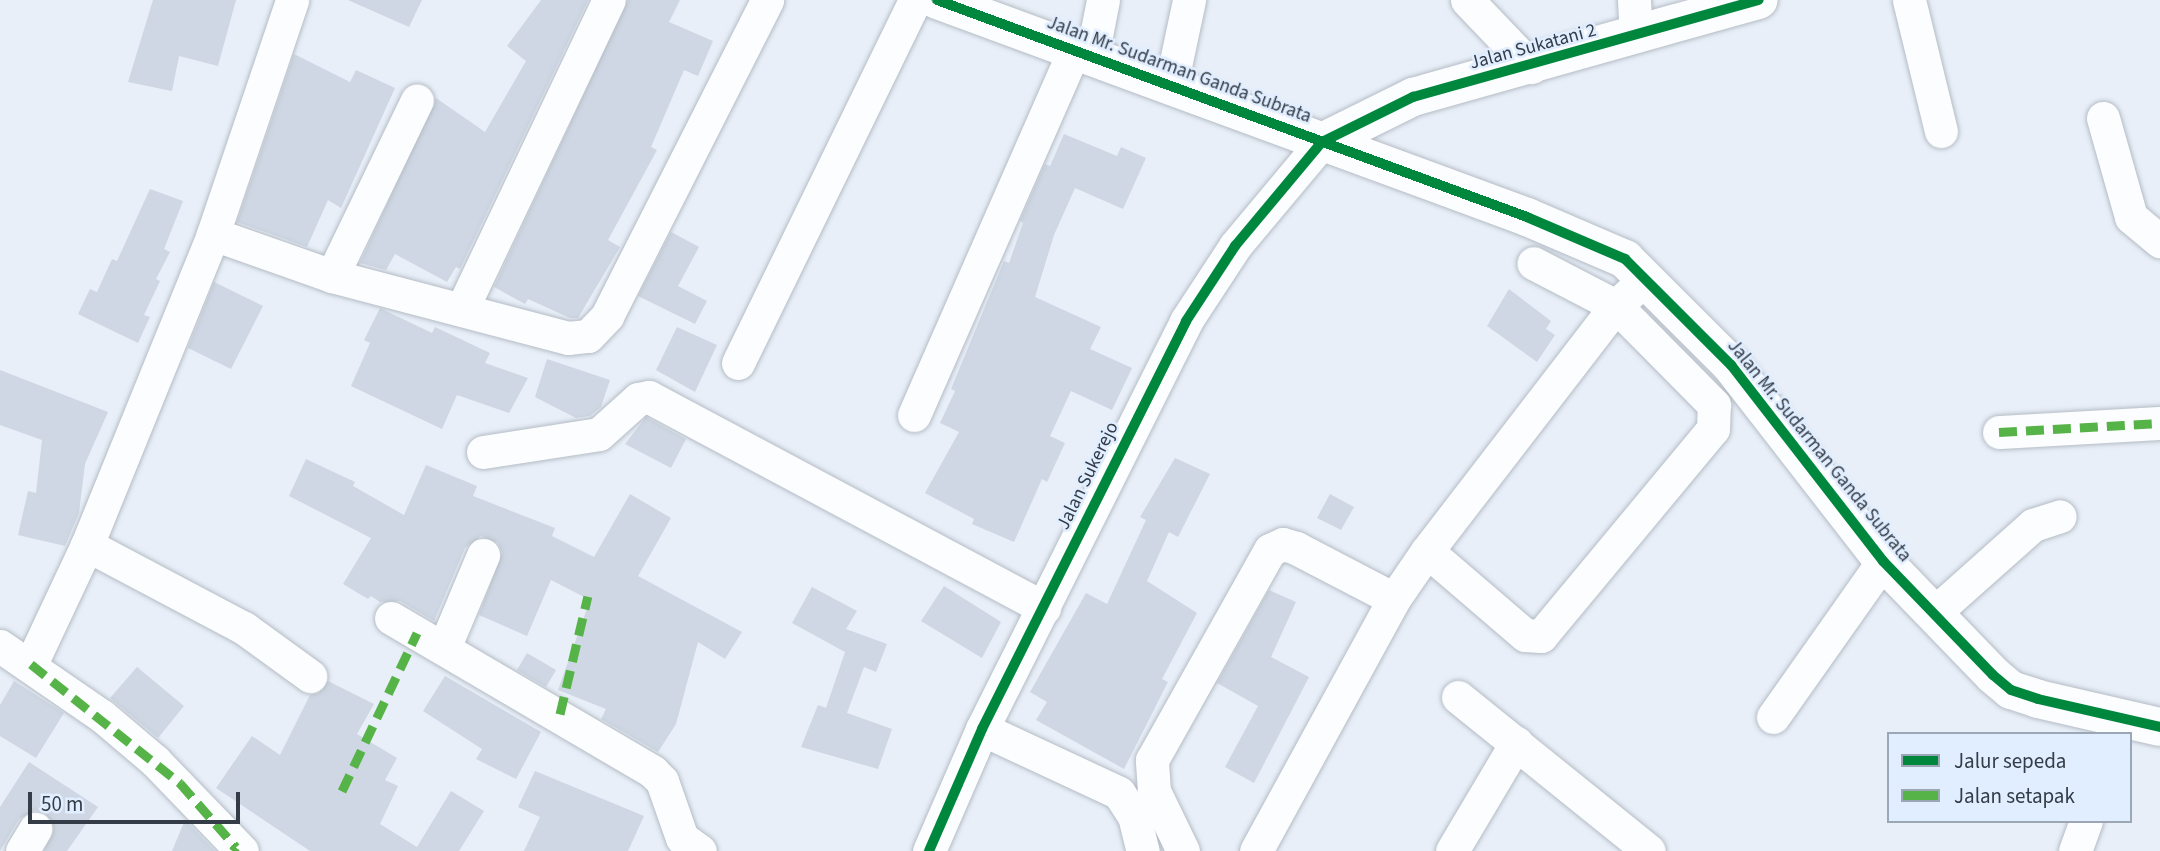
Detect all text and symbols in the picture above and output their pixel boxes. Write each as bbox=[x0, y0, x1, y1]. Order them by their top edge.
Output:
street label: Jalan Mr. Sudarman Ganda Subrata bbox=[1044, 11, 1314, 129]
street label: Jalan Sukatani 2 bbox=[1467, 19, 1599, 75]
street label: Jalan Mr. Sudarman Ganda Subrata bbox=[1722, 335, 1916, 567]
street label: Jalan Sukerejo bbox=[1052, 418, 1124, 534]
legend bbox=[1887, 732, 2132, 823]
text: Jalur sepeda bbox=[1954, 746, 2066, 776]
scale bar bbox=[32, 778, 243, 822]
text: Jalan setapak bbox=[1954, 781, 2075, 811]
text: 50 m bbox=[41, 789, 83, 819]

